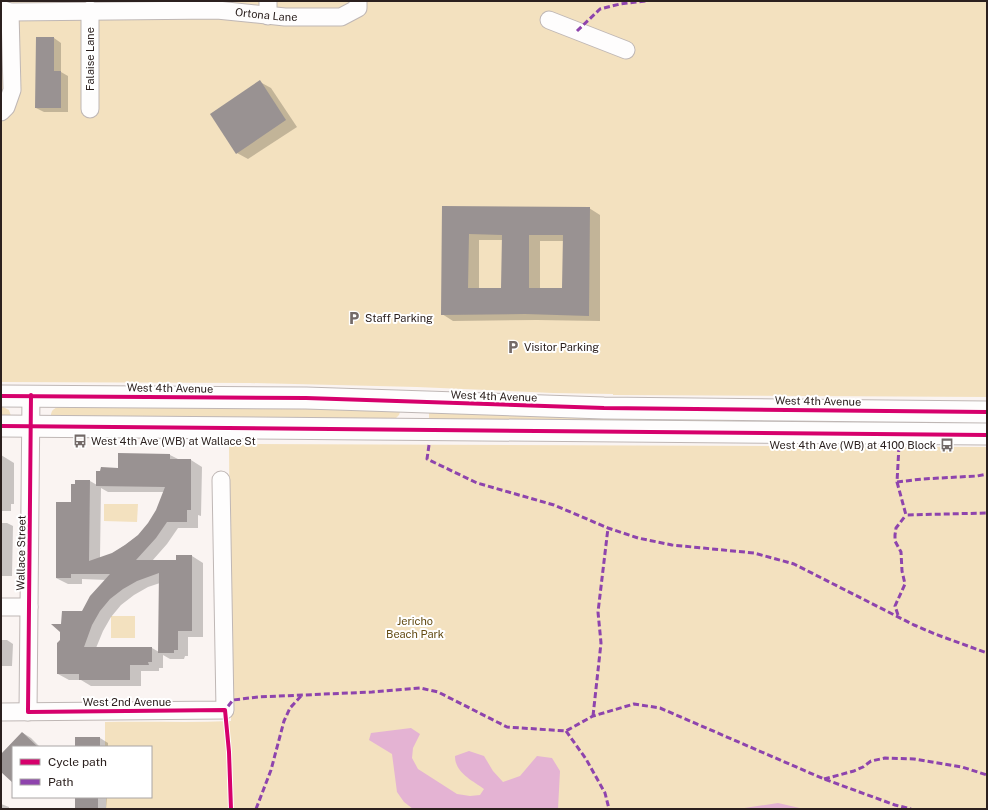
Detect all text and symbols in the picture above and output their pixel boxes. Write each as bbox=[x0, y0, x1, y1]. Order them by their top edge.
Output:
street label: Ortona Lane bbox=[235, 6, 297, 23]
street label: Falaise Lane bbox=[84, 27, 96, 91]
parking icon: Staff Parking bbox=[346, 310, 362, 326]
place label: Staff Parking bbox=[365, 312, 433, 324]
parking icon: Visitor Parking bbox=[505, 339, 521, 355]
place label: Visitor Parking bbox=[524, 341, 599, 353]
street label: West 4th Avenue bbox=[127, 381, 213, 395]
street label: West 4th Avenue bbox=[451, 388, 537, 404]
street label: West 4th Avenue bbox=[775, 394, 861, 408]
bus stop icon: West 4th Ave (WB) at Wallace St bbox=[72, 433, 88, 449]
place label: West 4th Ave (WB) at Wallace St bbox=[91, 435, 256, 447]
bus stop icon: West 4th Ave (WB) at 4100 Block bbox=[939, 437, 955, 453]
place label: West 4th Ave (WB) at 4100 Block bbox=[770, 439, 936, 451]
street label: Wallace Street bbox=[14, 515, 28, 591]
park label: Jericho Beach Park bbox=[386, 615, 444, 640]
street label: West 2nd Avenue bbox=[83, 696, 171, 708]
legend bbox=[12, 746, 152, 798]
text: Cycle path bbox=[48, 755, 107, 769]
text: Path bbox=[48, 775, 74, 789]

